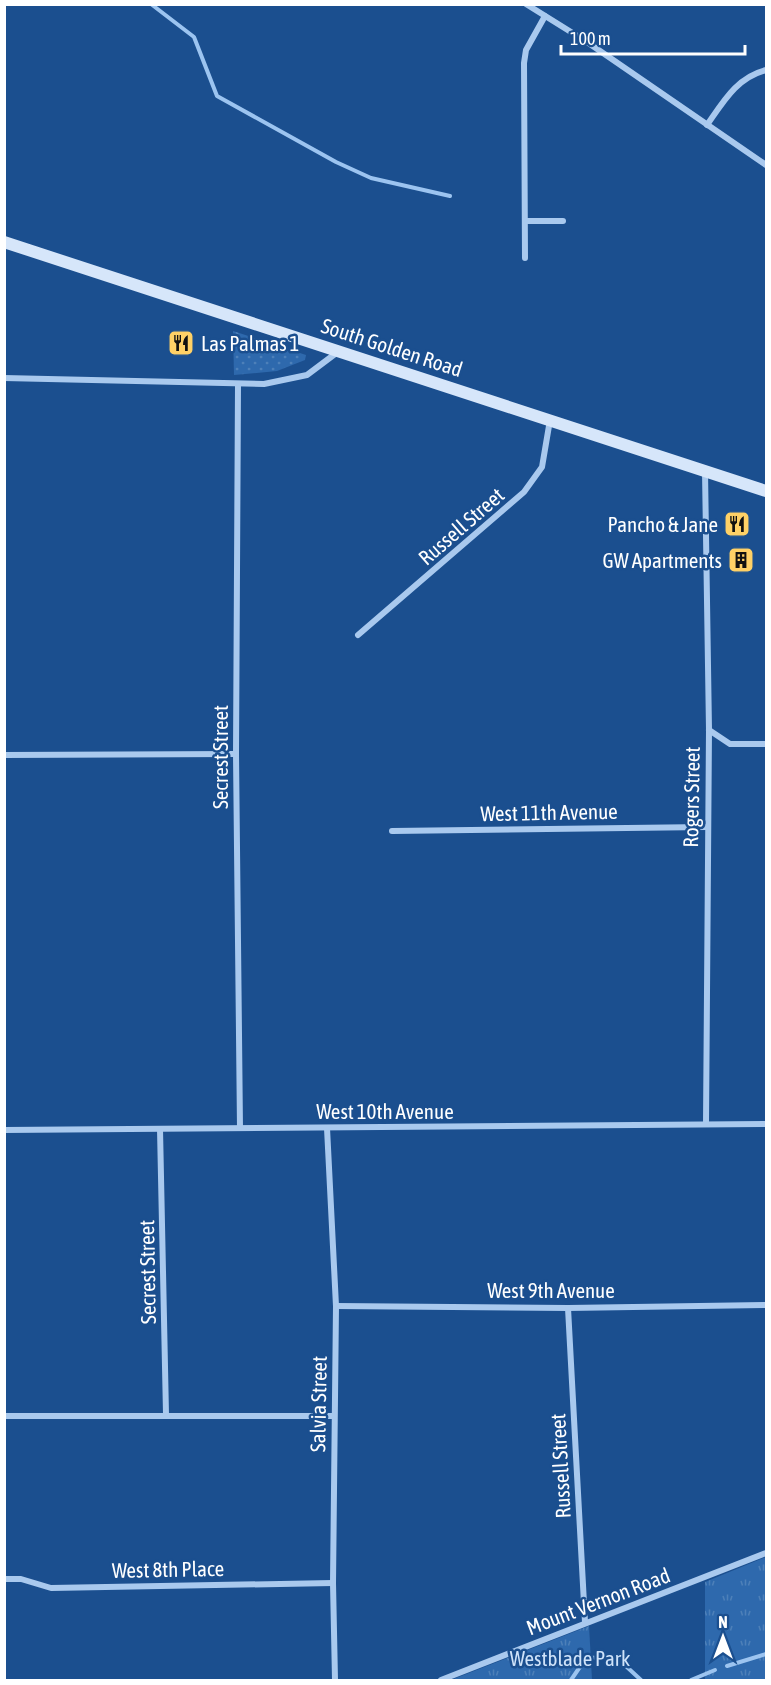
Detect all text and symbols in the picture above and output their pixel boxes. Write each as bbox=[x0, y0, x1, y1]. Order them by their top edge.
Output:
scale bar bbox=[561, 18, 746, 56]
text: 100 m bbox=[570, 28, 611, 49]
street label: South Golden Road bbox=[318, 313, 466, 381]
restaurant icon: Las Palmas 1 bbox=[166, 328, 196, 358]
place label: Las Palmas 1 bbox=[201, 331, 299, 355]
street label: Russell Street bbox=[413, 482, 509, 570]
restaurant icon: Pancho & Jane bbox=[722, 509, 752, 539]
place label: Pancho & Jane bbox=[607, 512, 718, 536]
building icon: GW Apartments bbox=[726, 545, 756, 575]
place label: GW Apartments bbox=[602, 548, 722, 572]
street label: Secrest Street bbox=[208, 705, 232, 809]
street label: Rogers Street bbox=[678, 746, 704, 848]
street label: West 11th Avenue bbox=[480, 799, 618, 825]
street label: West 10th Avenue bbox=[316, 1099, 454, 1123]
street label: Secrest Street bbox=[134, 1220, 160, 1324]
street label: West 9th Avenue bbox=[487, 1278, 615, 1302]
street label: Salvia Street bbox=[305, 1356, 331, 1452]
street label: Russell Street bbox=[545, 1413, 575, 1519]
street label: West 8th Place bbox=[112, 1556, 224, 1582]
street label: Mount Vernon Road bbox=[523, 1563, 673, 1639]
north arrow bbox=[693, 1607, 753, 1667]
text: N bbox=[718, 1613, 728, 1631]
park label: Westblade Park bbox=[510, 1646, 630, 1670]

